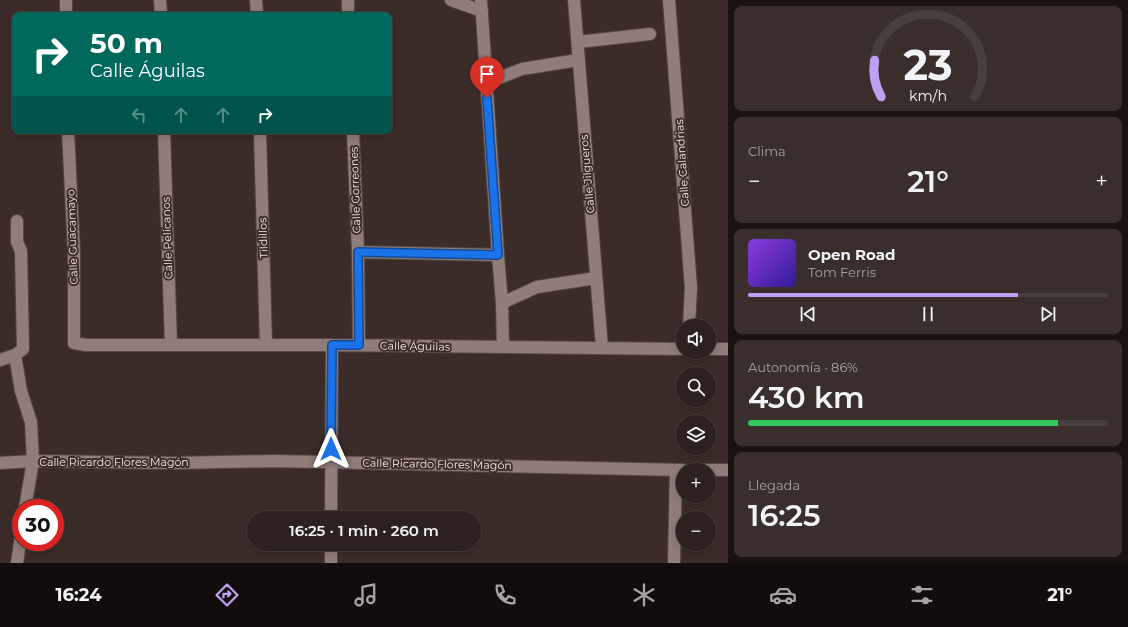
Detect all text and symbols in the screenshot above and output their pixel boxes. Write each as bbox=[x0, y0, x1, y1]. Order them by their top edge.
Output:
text: 50 m bbox=[90, 26, 163, 60]
icon: right bbox=[24, 28, 76, 80]
text: 23 bbox=[903, 40, 953, 90]
pin bbox=[470, 57, 504, 98]
text: Calle Águilas bbox=[90, 60, 205, 82]
icon: arrive bbox=[476, 63, 498, 85]
text: km/h bbox=[909, 86, 947, 104]
icon: left bbox=[128, 104, 150, 126]
icon: ahead bbox=[170, 104, 192, 126]
icon: ahead bbox=[212, 104, 234, 126]
icon: right bbox=[254, 104, 276, 126]
street label: Calle Calandrias bbox=[672, 118, 692, 207]
street label: Calle Jilgueros bbox=[577, 133, 597, 214]
text: Clima bbox=[748, 143, 786, 159]
street label: Calle Gorreones bbox=[346, 146, 364, 234]
text: 21° bbox=[907, 163, 949, 200]
text: − bbox=[748, 168, 761, 195]
text: + bbox=[1095, 168, 1108, 195]
street label: Calle Guacamayo bbox=[63, 189, 81, 285]
street label: Calle Pelícanos bbox=[159, 196, 175, 279]
street label: Tildillos bbox=[255, 217, 271, 259]
text: Open Road bbox=[808, 245, 896, 264]
text: Tom Ferris bbox=[808, 264, 876, 280]
icon: previous bbox=[797, 303, 819, 325]
icon: pause bbox=[917, 303, 939, 325]
icon: next bbox=[1037, 303, 1059, 325]
map controls bbox=[676, 319, 716, 551]
button: sound bbox=[676, 319, 716, 359]
street label: Calle Águilas bbox=[380, 338, 451, 354]
text: Autonomía · 86% bbox=[748, 359, 858, 375]
button: search bbox=[676, 367, 716, 407]
text: 430 km bbox=[748, 379, 865, 416]
button: layers bbox=[676, 415, 716, 455]
position arrow bbox=[310, 428, 352, 470]
street label: Calle Ricardo Flores Magón bbox=[39, 455, 189, 469]
street label: Calle Ricardo Flores Magón bbox=[362, 456, 512, 472]
button: + bbox=[676, 463, 716, 503]
text: Llegada bbox=[748, 477, 800, 493]
text: 16:25 bbox=[748, 497, 821, 534]
speed limit sign: 30 bbox=[12, 499, 64, 551]
button: − bbox=[676, 511, 716, 551]
text: 16:25 · 1 min · 260 m bbox=[289, 521, 439, 540]
icon: directions bbox=[213, 581, 241, 609]
icon: music bbox=[352, 581, 380, 609]
icon: phone bbox=[491, 581, 519, 609]
icon: climate bbox=[630, 581, 658, 609]
icon: car bbox=[769, 581, 797, 609]
icon: filters bbox=[908, 581, 936, 609]
text: 16:24 bbox=[56, 584, 102, 606]
text: 21° bbox=[1047, 584, 1072, 606]

